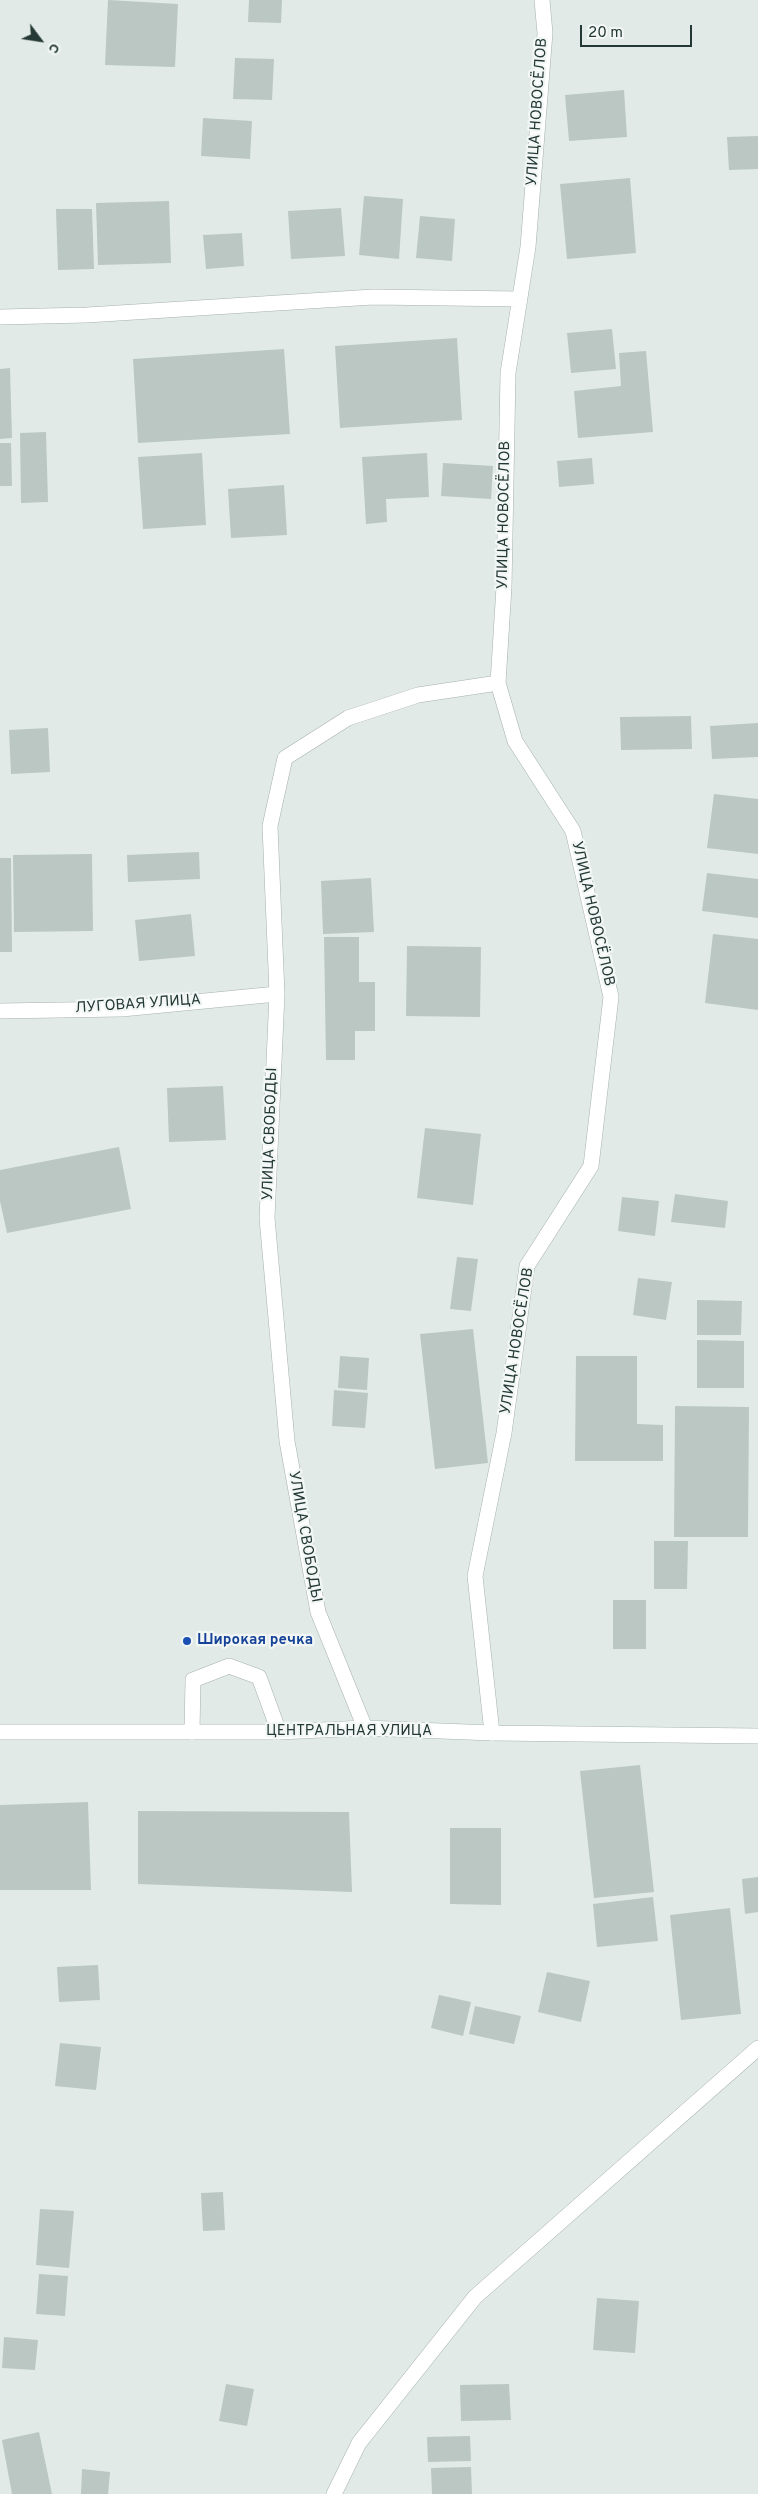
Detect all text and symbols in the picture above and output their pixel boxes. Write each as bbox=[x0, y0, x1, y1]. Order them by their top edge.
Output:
north arrow bbox=[15, 15, 65, 65]
scale bar bbox=[583, 15, 696, 47]
text: 20 m bbox=[588, 24, 623, 43]
street label: УЛИЦА НОВОСЁЛОВ bbox=[524, 37, 552, 187]
text: С bbox=[44, 40, 63, 56]
street label: УЛИЦА НОВОСЁЛОВ bbox=[495, 441, 515, 589]
street label: УЛИЦА НОВОСЁЛОВ bbox=[567, 840, 617, 988]
street label: ЛУГОВАЯ УЛИЦА bbox=[74, 992, 202, 1018]
street label: УЛИЦА СВОБОДЫ bbox=[260, 1067, 282, 1201]
street label: УЛИЦА НОВОСЁЛОВ bbox=[498, 1266, 538, 1416]
street label: УЛИЦА СВОБОДЫ bbox=[284, 1470, 324, 1604]
place label: Широкая речка bbox=[197, 1632, 313, 1650]
marker: Широкая речка bbox=[181, 1635, 193, 1647]
street label: ЦЕНТРАЛЬНАЯ УЛИЦА bbox=[266, 1723, 432, 1741]

